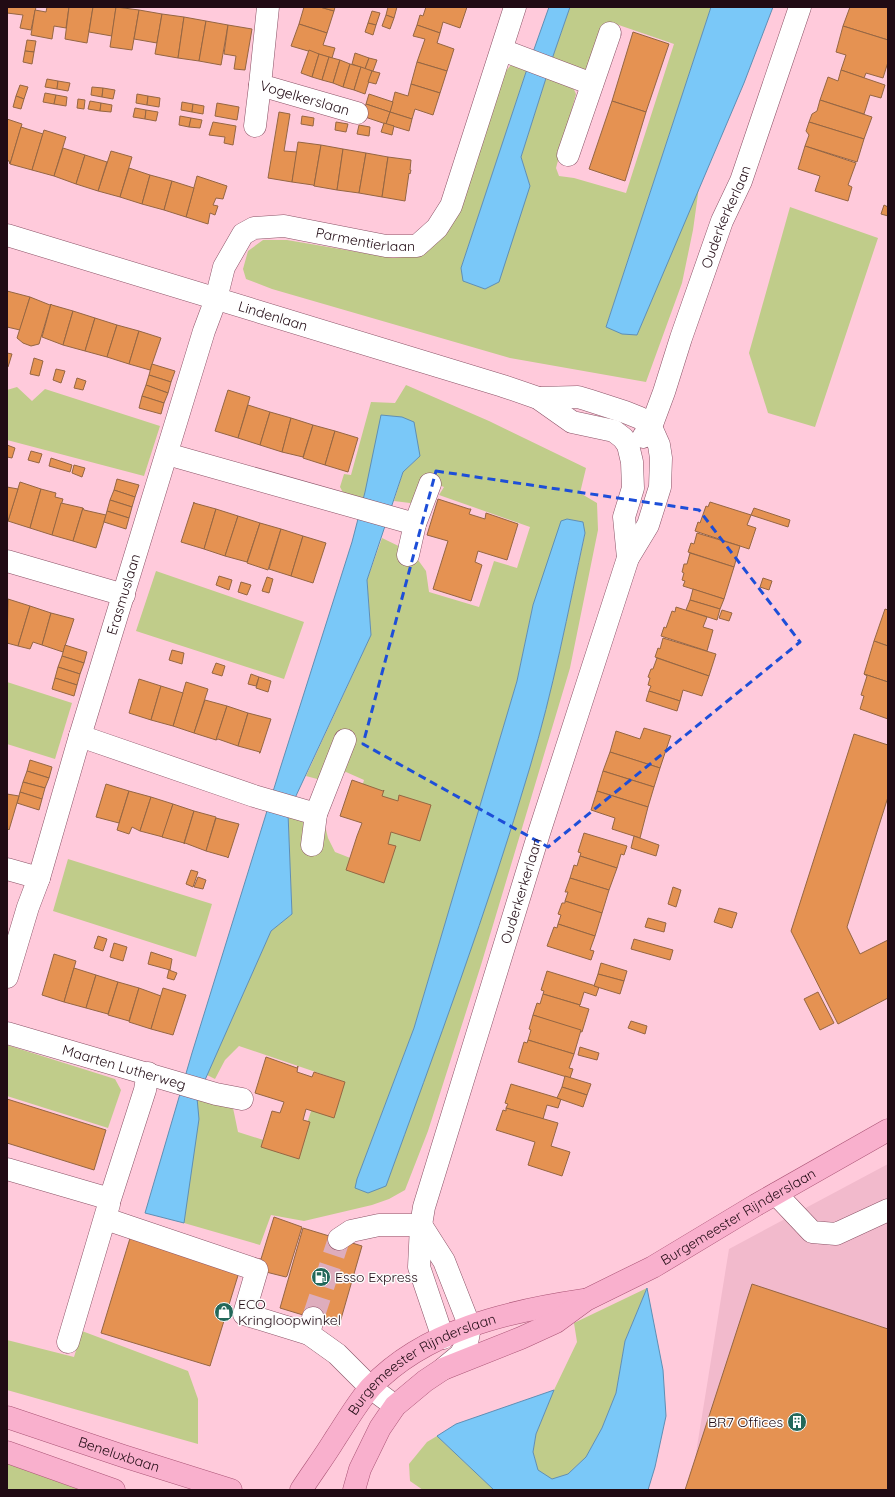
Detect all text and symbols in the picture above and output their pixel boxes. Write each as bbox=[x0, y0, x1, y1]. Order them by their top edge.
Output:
street label: Vogelkerslaan bbox=[258, 76, 352, 119]
street label: Ouderkerkerlaan bbox=[697, 163, 755, 271]
street label: Parmentierlaan bbox=[314, 223, 415, 255]
street label: Lindenlaan bbox=[236, 297, 310, 335]
street label: Erasmuslaan bbox=[102, 552, 144, 637]
street label: Ouderkerkerlaan bbox=[496, 836, 546, 946]
street label: Maarten Lutherweg bbox=[60, 1041, 188, 1094]
street label: Burgemeester Rijnderslaan bbox=[657, 1164, 819, 1269]
fuel station icon: Esso Express bbox=[310, 1266, 332, 1288]
place label: Esso Express bbox=[335, 1268, 418, 1286]
place label: ECO Kringloopwinkel bbox=[238, 1295, 341, 1329]
shop icon: ECO Kringloopwinkel bbox=[213, 1301, 235, 1323]
street label: Burgemeester Rijnderslaan bbox=[344, 1309, 498, 1418]
building icon: BR7 Offices bbox=[786, 1411, 808, 1433]
place label: BR7 Offices bbox=[708, 1413, 783, 1431]
street label: Beneluxbaan bbox=[76, 1433, 162, 1476]

